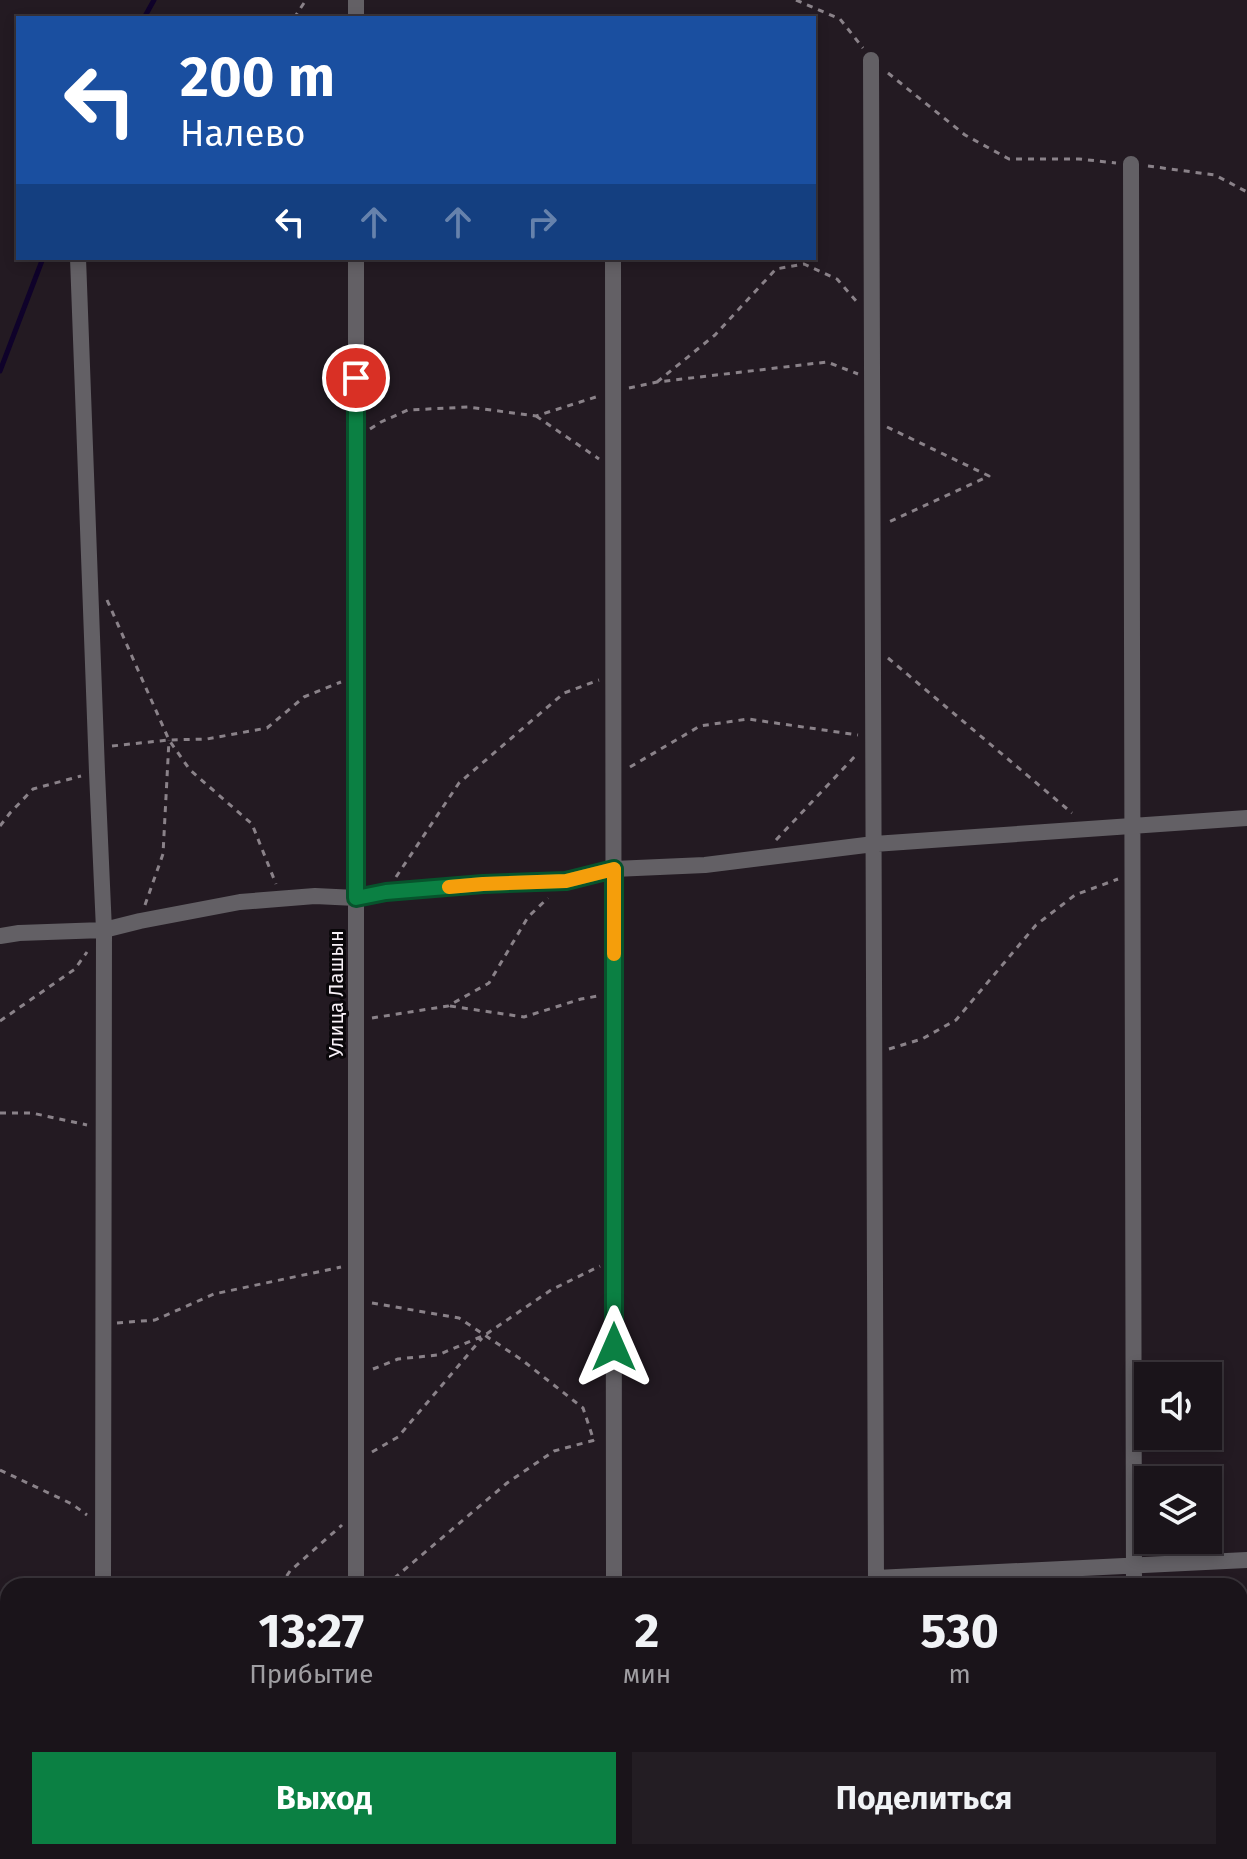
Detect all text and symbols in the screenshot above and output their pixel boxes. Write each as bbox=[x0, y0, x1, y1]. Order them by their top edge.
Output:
text: 200 m bbox=[180, 44, 335, 111]
icon: left bbox=[48, 48, 152, 152]
text: Налево bbox=[180, 112, 306, 156]
icon: left bbox=[268, 200, 312, 244]
icon: ahead bbox=[352, 200, 396, 244]
icon: ahead bbox=[436, 200, 480, 244]
icon: right bbox=[520, 200, 564, 244]
pin bbox=[322, 344, 390, 412]
icon: arrive bbox=[334, 356, 378, 400]
street label: Улица Лашын bbox=[324, 930, 348, 1058]
position arrow bbox=[572, 1305, 656, 1389]
map controls bbox=[1134, 1362, 1222, 1554]
button: sound bbox=[1134, 1362, 1222, 1450]
button: layers bbox=[1134, 1466, 1222, 1554]
text: 13:27 bbox=[259, 1602, 364, 1660]
text: 2 bbox=[635, 1602, 659, 1660]
text: 530 bbox=[920, 1602, 999, 1660]
text: Прибытие bbox=[249, 1659, 373, 1690]
text: мин bbox=[623, 1659, 671, 1690]
text: m bbox=[948, 1659, 971, 1690]
button: Выход bbox=[32, 1752, 616, 1844]
button: Поделиться bbox=[632, 1752, 1216, 1844]

